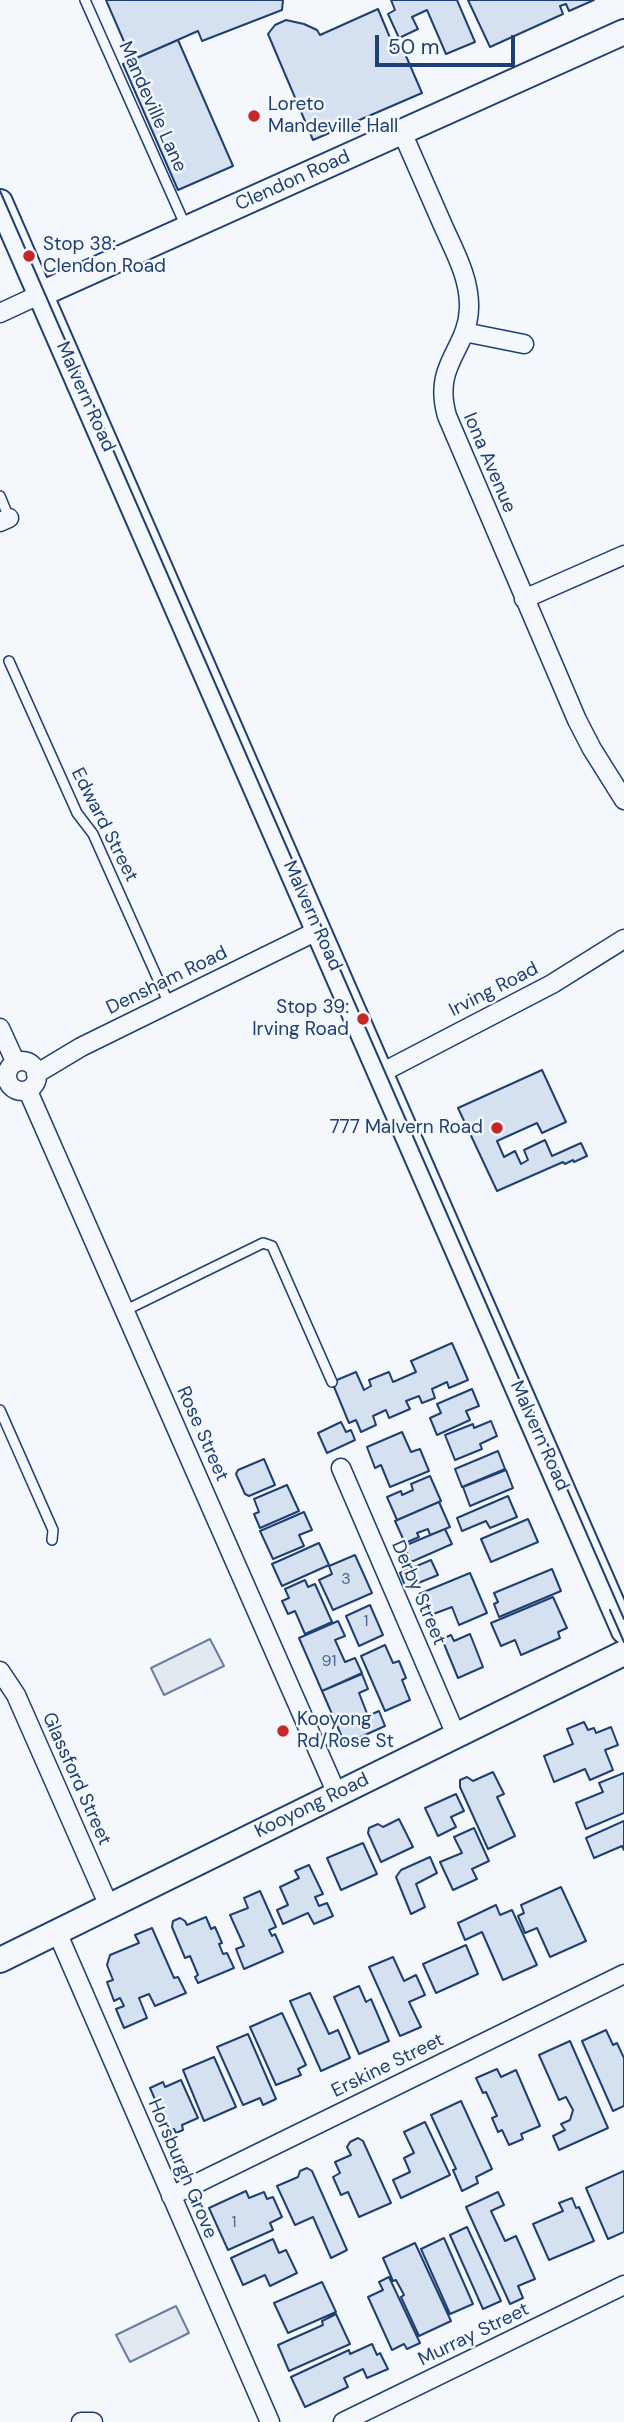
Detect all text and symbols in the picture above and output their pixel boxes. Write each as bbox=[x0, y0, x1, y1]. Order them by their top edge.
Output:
scale bar bbox=[379, 21, 519, 65]
text: 50 m bbox=[388, 33, 439, 61]
street label: Mandeville Lane bbox=[113, 38, 191, 176]
place label: Loreto Mandeville Hall bbox=[268, 94, 398, 138]
marker: Loreto Mandeville Hall bbox=[246, 108, 262, 124]
street label: Clendon Road bbox=[232, 146, 354, 216]
place label: Stop 38: Clendon Road bbox=[43, 234, 166, 278]
marker: Stop 38: Clendon Road bbox=[21, 248, 37, 264]
street label: Malvern Road bbox=[51, 338, 119, 456]
street label: Iona Avenue bbox=[458, 409, 520, 517]
street label: Edward Street bbox=[66, 764, 142, 886]
street label: Malvern Road bbox=[278, 857, 346, 975]
street label: Densham Road bbox=[103, 942, 231, 1020]
street label: Irving Road bbox=[446, 958, 542, 1022]
place label: Stop 39: Irving Road bbox=[252, 997, 349, 1041]
marker: Stop 39: Irving Road bbox=[355, 1011, 371, 1027]
place label: 777 Malvern Road bbox=[329, 1117, 483, 1139]
marker: 777 Malvern Road bbox=[489, 1120, 505, 1136]
street label: Malvern Road bbox=[505, 1377, 573, 1495]
street label: Rose Street bbox=[171, 1383, 233, 1485]
street label: Derby Street bbox=[386, 1537, 450, 1649]
house number: 3 bbox=[341, 1570, 351, 1590]
house number: 1 bbox=[364, 1612, 368, 1632]
house number: 91 bbox=[322, 1652, 336, 1672]
street label: Glassford Street bbox=[37, 1709, 115, 1849]
place label: Kooyong Rd/Rose St bbox=[297, 1709, 394, 1753]
marker: Kooyong Rd/Rose St bbox=[275, 1723, 291, 1739]
street label: Kooyong Road bbox=[251, 1769, 373, 1843]
street label: Erskine Street bbox=[328, 2029, 448, 2103]
street label: Horsburgh Grove bbox=[142, 2096, 222, 2242]
house number: 1 bbox=[232, 2213, 236, 2233]
street label: Murray Street bbox=[415, 2298, 533, 2372]

